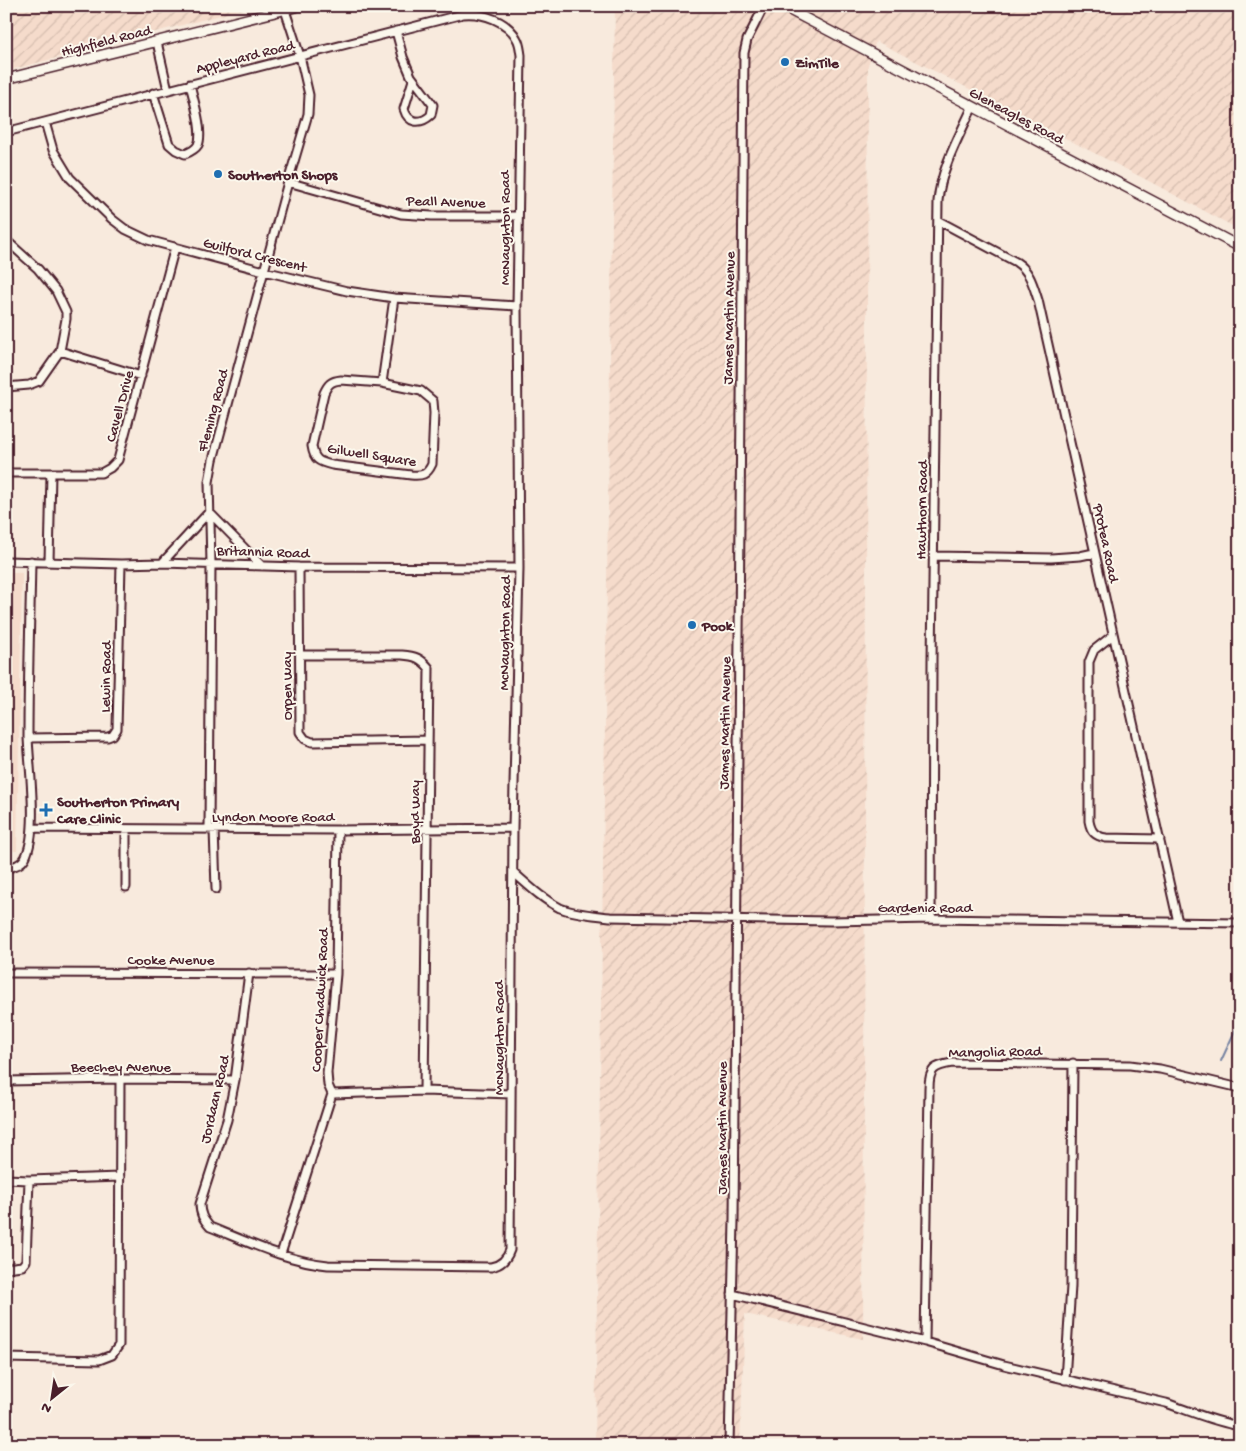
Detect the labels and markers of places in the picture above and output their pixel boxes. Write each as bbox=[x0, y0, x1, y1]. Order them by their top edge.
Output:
place label: ZimTile bbox=[795, 55, 840, 73]
marker: ZimTile bbox=[779, 56, 791, 68]
place label: Southerton Shops bbox=[228, 167, 339, 185]
marker: Southerton Shops bbox=[212, 168, 224, 180]
place label: Pook bbox=[701, 618, 735, 636]
marker: Pook bbox=[686, 619, 698, 631]
place label: Southerton Primary Care Clinic bbox=[56, 794, 180, 829]
marker: Southerton Primary Care Clinic bbox=[39, 803, 53, 817]

